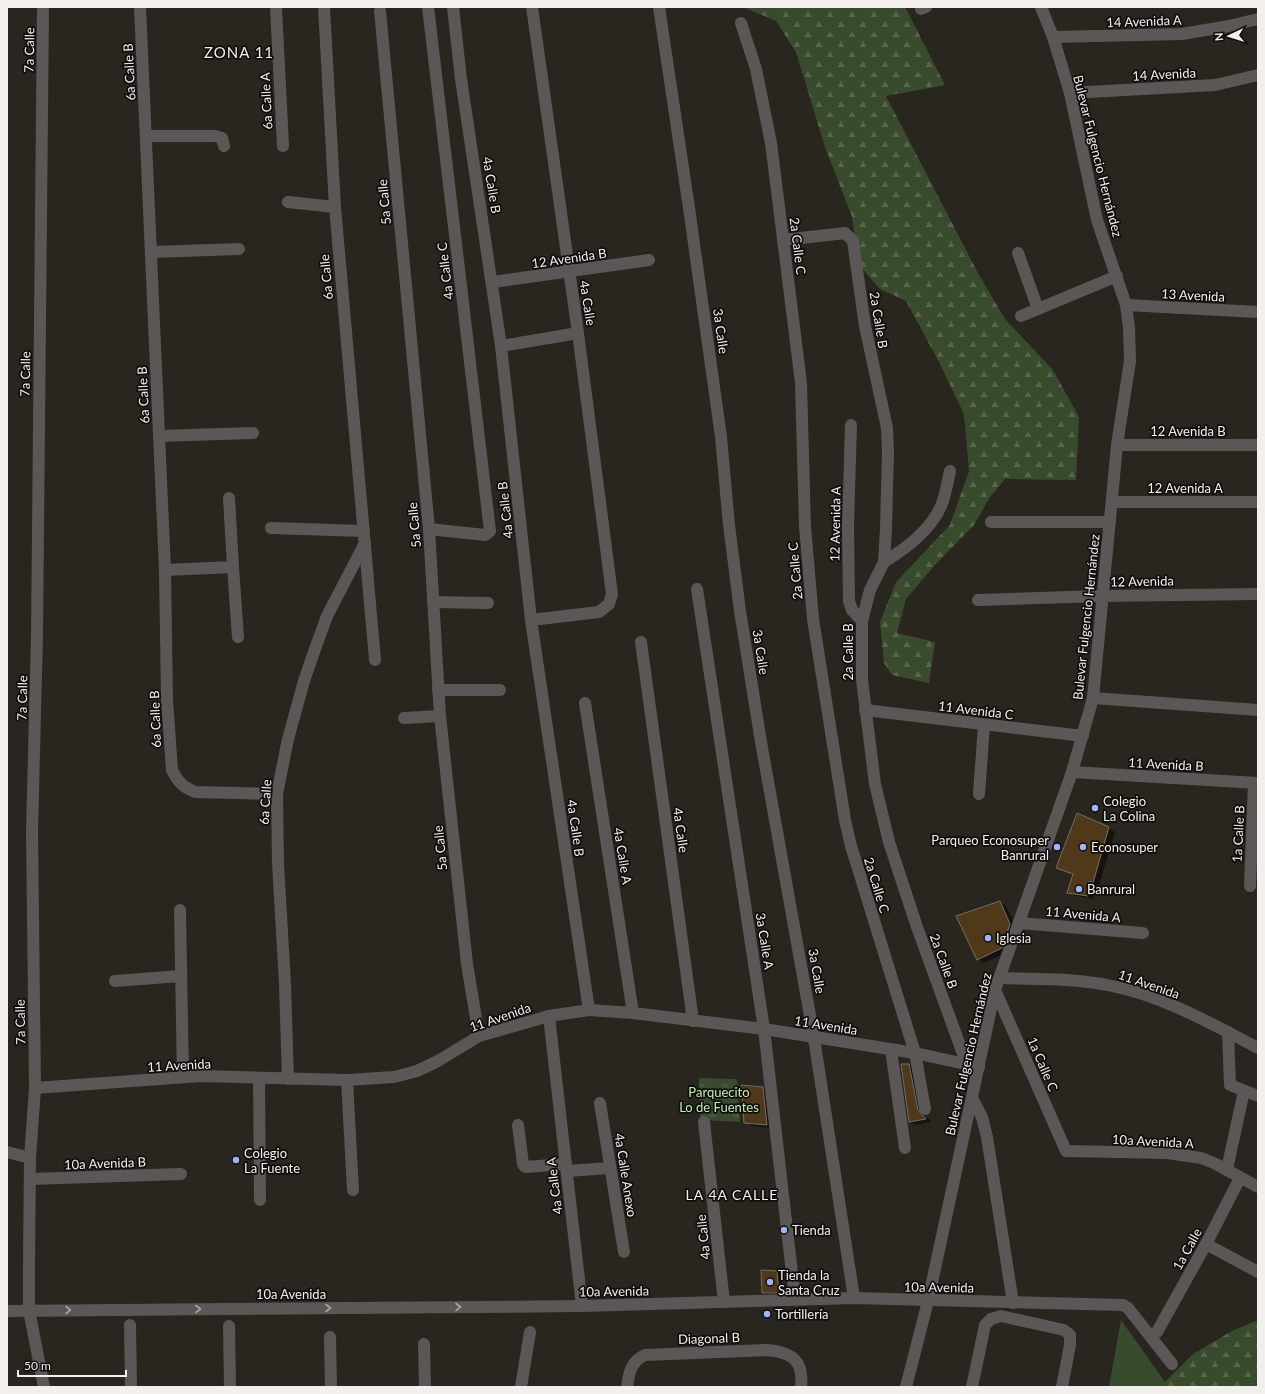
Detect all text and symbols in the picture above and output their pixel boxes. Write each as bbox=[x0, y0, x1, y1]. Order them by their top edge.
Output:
street label: 14 Avenida A bbox=[1106, 12, 1182, 30]
north arrow bbox=[1209, 16, 1249, 56]
street label: 7a Calle bbox=[21, 27, 37, 73]
text: N bbox=[1212, 32, 1225, 41]
street label: 6a Calle B bbox=[120, 43, 138, 101]
district label: ZONA 11 bbox=[204, 43, 274, 61]
street label: 14 Avenida bbox=[1132, 64, 1196, 84]
street label: 6a Calle A bbox=[257, 72, 275, 130]
street label: Bulevar Fulgencio Hernández bbox=[1070, 73, 1126, 239]
street label: 4a Calle B bbox=[480, 155, 504, 215]
street label: 5a Calle bbox=[374, 179, 394, 225]
street label: 2a Calle C bbox=[787, 216, 809, 276]
street label: 4a Calle C bbox=[434, 241, 456, 301]
street label: 12 Avenida B bbox=[531, 245, 607, 271]
street label: 6a Calle bbox=[316, 254, 336, 300]
street label: 4a Calle bbox=[577, 279, 599, 327]
street label: 13 Avenida bbox=[1161, 285, 1225, 305]
street label: 2a Calle B bbox=[867, 290, 891, 350]
street label: 3a Calle bbox=[710, 307, 732, 355]
street label: 7a Calle bbox=[17, 351, 33, 397]
street label: 6a Calle B bbox=[134, 366, 152, 424]
street label: 12 Avenida B bbox=[1150, 423, 1226, 439]
street label: 12 Avenida A bbox=[1147, 480, 1223, 496]
street label: 4a Calle B bbox=[494, 481, 516, 539]
street label: 12 Avenida A bbox=[826, 486, 844, 562]
street label: 5a Calle bbox=[404, 502, 424, 548]
street label: Bulevar Fulgencio Hernández bbox=[1069, 533, 1103, 701]
street label: 2a Calle C bbox=[784, 541, 805, 600]
street label: 12 Avenida bbox=[1110, 572, 1174, 590]
street label: 2a Calle B bbox=[840, 623, 856, 681]
street label: 3a Calle bbox=[750, 628, 772, 676]
street label: 7a Calle bbox=[14, 675, 30, 721]
street label: 6a Calle B bbox=[146, 690, 164, 748]
street label: 11 Avenida C bbox=[937, 697, 1015, 723]
street label: 11 Avenida B bbox=[1128, 754, 1204, 774]
street label: 6a Calle bbox=[255, 779, 275, 825]
place label: Colegio La Colina bbox=[1103, 793, 1155, 824]
street label: 4a Calle B bbox=[564, 799, 588, 857]
marker: Colegio La Colina bbox=[1090, 803, 1100, 813]
street label: 1a Calle B bbox=[1229, 805, 1247, 863]
street label: 4a Calle bbox=[670, 806, 692, 854]
street label: 5a Calle bbox=[430, 824, 450, 871]
street label: 4a Calle A bbox=[611, 827, 635, 886]
place label: Parqueo Econosuper Banrural bbox=[931, 832, 1049, 863]
place label: Econosuper bbox=[1091, 839, 1158, 855]
marker: Parqueo Econosuper Banrural bbox=[1052, 842, 1062, 852]
marker: Econosuper bbox=[1078, 842, 1088, 852]
street label: 2a Calle C bbox=[861, 855, 893, 915]
place label: Banrural bbox=[1087, 881, 1135, 897]
marker: Banrural bbox=[1074, 884, 1084, 894]
street label: 11 Avenida A bbox=[1045, 903, 1121, 925]
street label: 3a Calle A bbox=[753, 912, 777, 971]
place label: Iglesia bbox=[996, 930, 1031, 946]
street label: 2a Calle B bbox=[927, 931, 961, 991]
marker: Iglesia bbox=[983, 933, 993, 943]
street label: 3a Calle bbox=[805, 947, 829, 995]
street label: 11 Avenida bbox=[1116, 966, 1182, 1002]
street label: Bulevar Fulgencio Hernández bbox=[941, 971, 995, 1137]
street label: 7a Calle bbox=[12, 999, 28, 1045]
street label: 11 Avenida bbox=[467, 999, 533, 1035]
street label: 11 Avenida bbox=[793, 1012, 859, 1038]
street label: 1a Calle C bbox=[1024, 1034, 1062, 1094]
street label: 11 Avenida bbox=[147, 1055, 211, 1075]
park label: Parquecito Lo de Fuentes bbox=[679, 1084, 759, 1115]
street label: 10a Avenida A bbox=[1112, 1131, 1195, 1151]
street label: 4a Calle Anexo bbox=[611, 1132, 641, 1218]
place label: Colegio La Fuente bbox=[244, 1145, 300, 1176]
street label: 10a Avenida B bbox=[64, 1154, 146, 1172]
marker: Colegio La Fuente bbox=[231, 1155, 241, 1165]
street label: 4a Calle A bbox=[543, 1156, 565, 1215]
district label: LA 4A CALLE bbox=[686, 1186, 778, 1203]
street label: 4a Calle bbox=[693, 1213, 713, 1260]
place label: Tienda bbox=[792, 1222, 831, 1238]
marker: Tienda bbox=[779, 1225, 789, 1235]
street label: 1a Calle bbox=[1169, 1225, 1205, 1273]
place label: Tienda la Santa Cruz bbox=[778, 1267, 840, 1298]
marker: Tienda la Santa Cruz bbox=[765, 1277, 775, 1287]
street label: 10a Avenida bbox=[904, 1278, 974, 1296]
street label: 10a Avenida bbox=[579, 1282, 649, 1300]
street label: 10a Avenida bbox=[256, 1286, 326, 1302]
one-way arrow bbox=[455, 1303, 461, 1311]
one-way arrow bbox=[325, 1304, 331, 1312]
one-way arrow bbox=[195, 1305, 201, 1313]
one-way arrow bbox=[65, 1306, 71, 1314]
place label: Tortillería bbox=[775, 1306, 829, 1322]
marker: Tortillería bbox=[762, 1309, 772, 1319]
street label: Diagonal B bbox=[678, 1329, 740, 1347]
scale bar bbox=[18, 1352, 126, 1378]
text: 50 m bbox=[24, 1358, 51, 1373]

